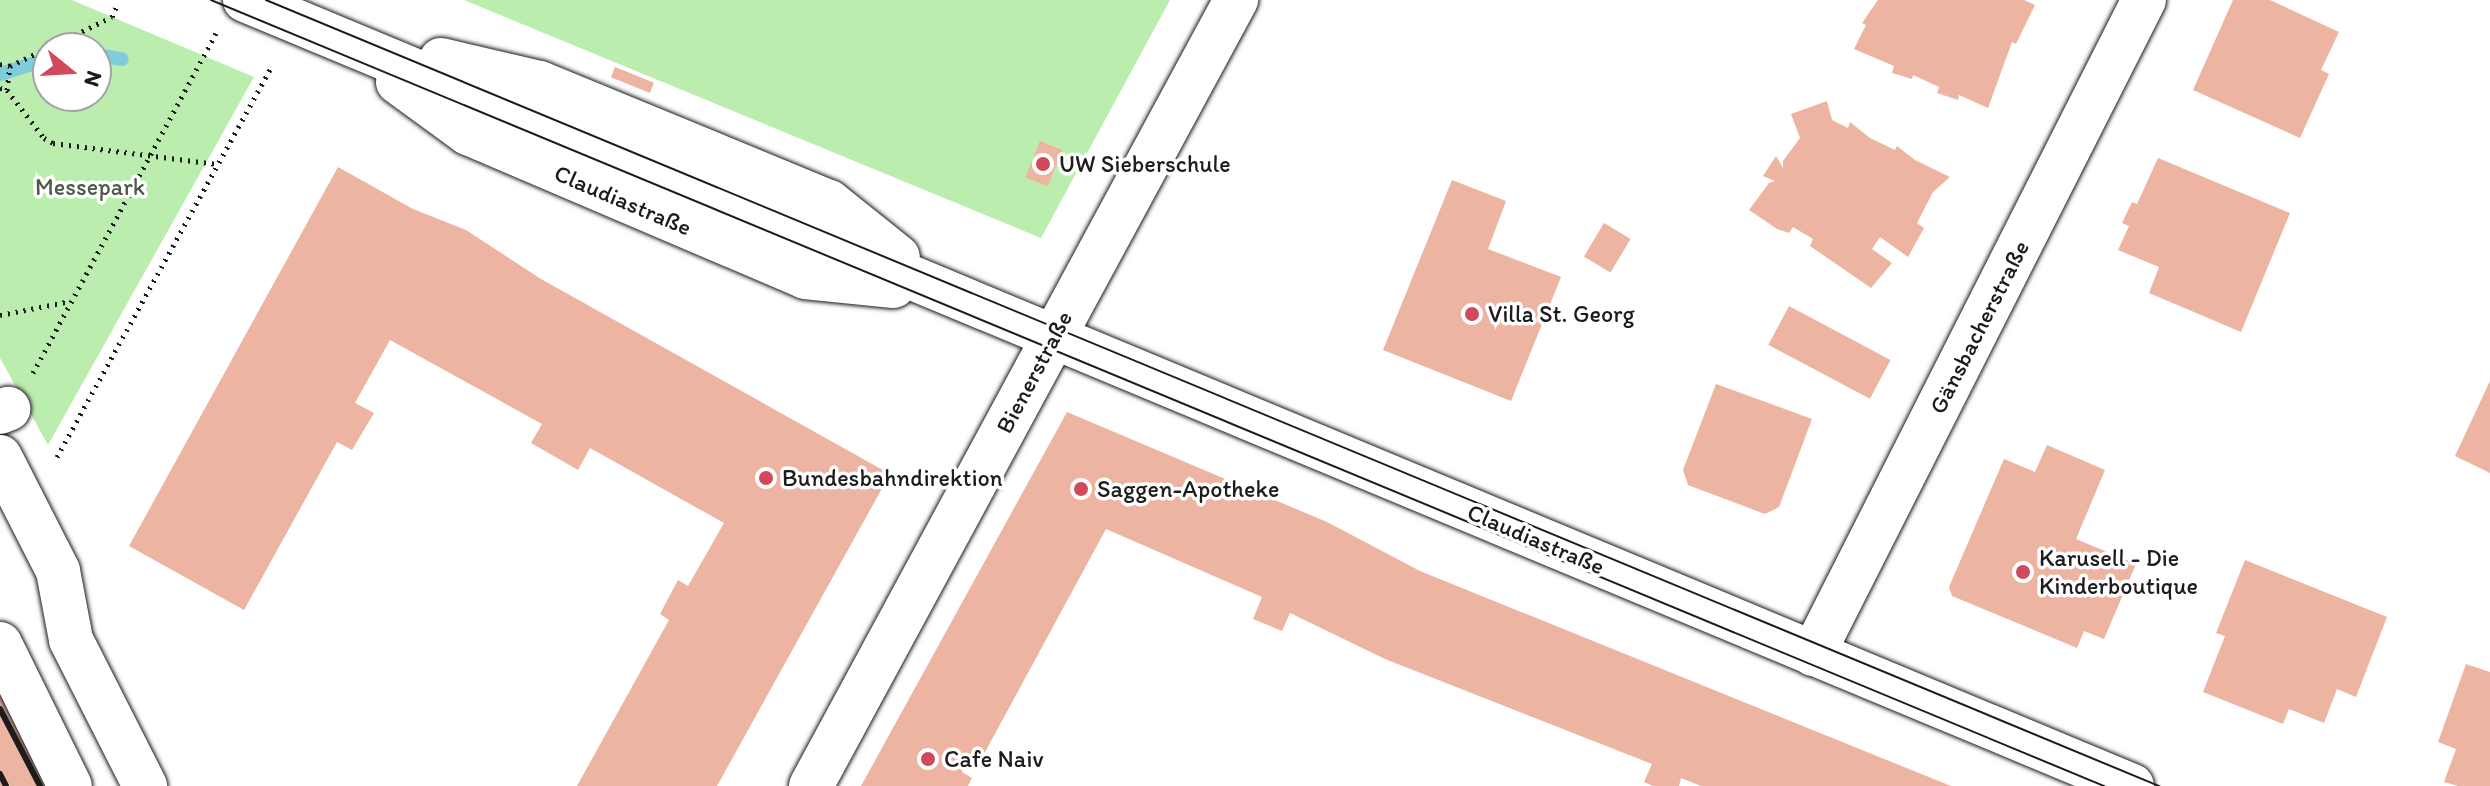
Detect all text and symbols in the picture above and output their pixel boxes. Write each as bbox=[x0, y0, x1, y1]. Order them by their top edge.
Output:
north arrow bbox=[32, 32, 112, 112]
text: N bbox=[78, 68, 109, 90]
place label: UW Sieberschule bbox=[1059, 150, 1231, 178]
marker: UW Sieberschule bbox=[1034, 155, 1052, 173]
street label: Claudiastraße bbox=[550, 158, 696, 242]
park label: Messepark bbox=[35, 173, 145, 201]
street label: Gänsbacherstraße bbox=[1923, 236, 2035, 418]
place label: Villa St. Georg bbox=[1488, 300, 1635, 328]
marker: Villa St. Georg bbox=[1463, 305, 1481, 323]
street label: Bienerstraße bbox=[990, 306, 1078, 438]
place label: Bundesbahndirektion bbox=[782, 464, 1003, 492]
marker: Bundesbahndirektion bbox=[757, 469, 775, 487]
place label: Saggen-Apotheke bbox=[1097, 475, 1279, 503]
marker: Saggen-Apotheke bbox=[1072, 480, 1090, 498]
street label: Claudiastraße bbox=[1463, 497, 1609, 581]
place label: Karusell - Die Kinderboutique bbox=[2039, 544, 2198, 600]
marker: Karusell - Die Kinderboutique bbox=[2014, 563, 2032, 581]
place label: Cafe Naiv bbox=[944, 745, 1044, 773]
marker: Cafe Naiv bbox=[919, 750, 937, 768]

